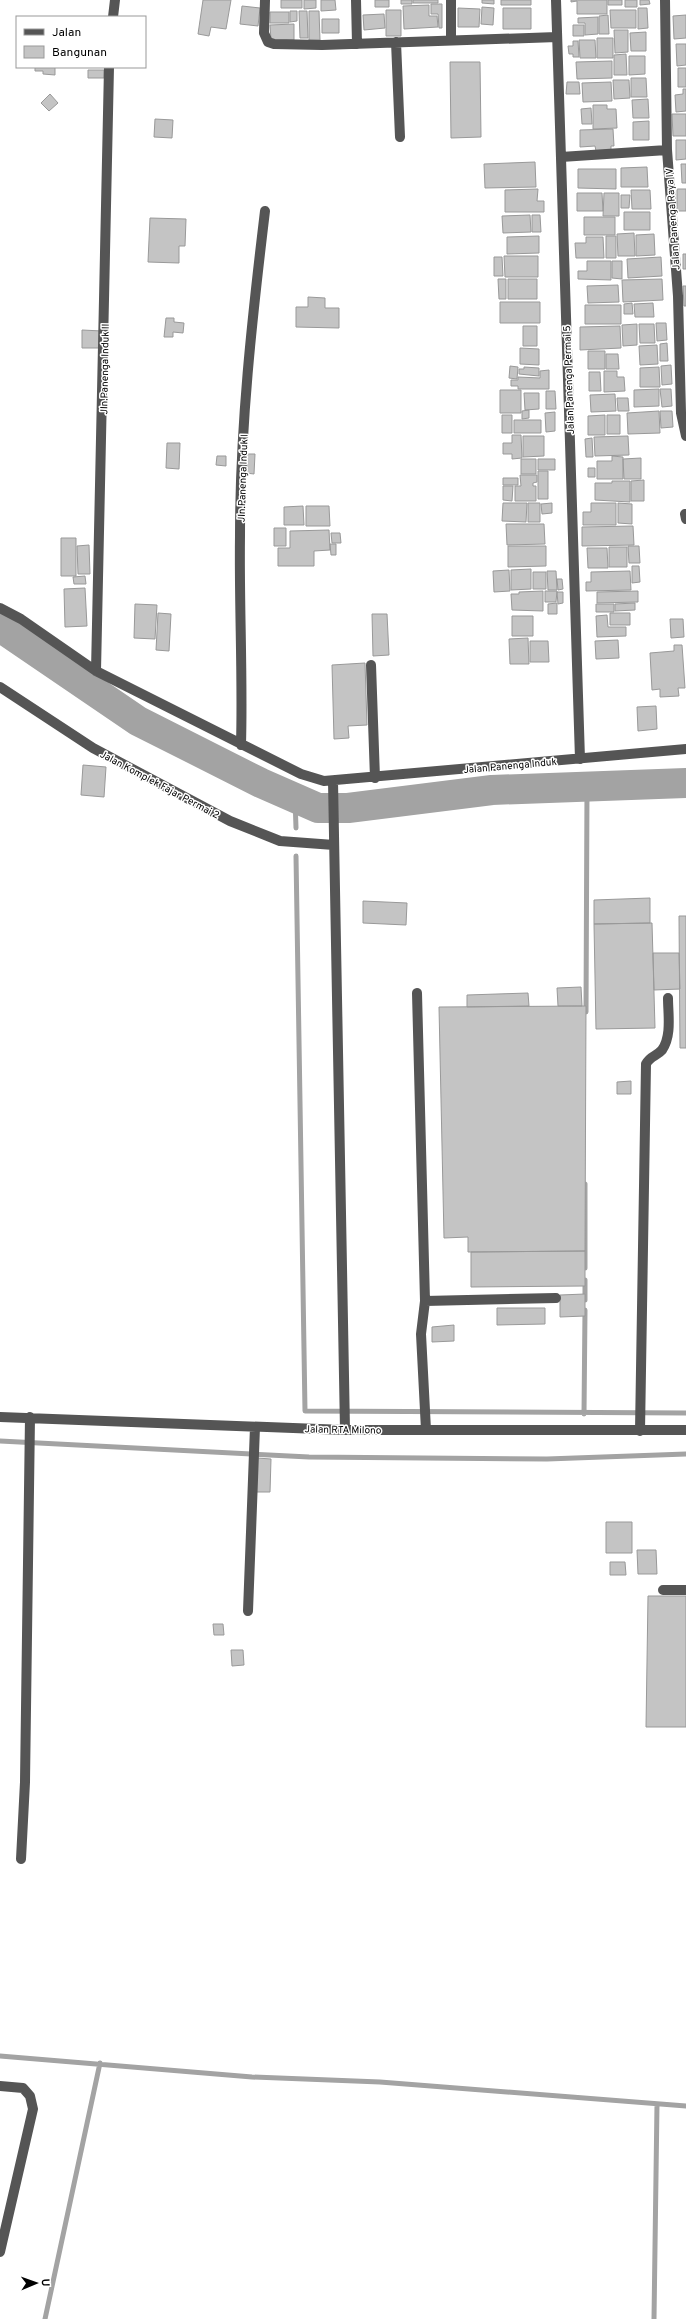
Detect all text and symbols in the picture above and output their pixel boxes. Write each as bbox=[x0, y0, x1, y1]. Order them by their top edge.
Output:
legend bbox=[16, 16, 146, 68]
text: Jalan bbox=[52, 25, 81, 41]
text: Bangunan bbox=[52, 45, 107, 61]
street label: Jalan Panenga Raya IV bbox=[663, 167, 684, 270]
street label: Jln.Panenga Induk II bbox=[98, 323, 113, 415]
street label: Jalan Panenga Permai 5 bbox=[561, 325, 578, 435]
street label: Jln.Panenga Induk I bbox=[235, 434, 252, 522]
street label: Jalan Komplek Fajar Permai 2 bbox=[97, 748, 221, 822]
street label: Jalan Panenga Induk bbox=[463, 756, 557, 777]
street label: Jalan RTA Milono bbox=[305, 1423, 382, 1438]
north arrow bbox=[16, 2263, 56, 2303]
text: U bbox=[38, 2279, 52, 2287]

